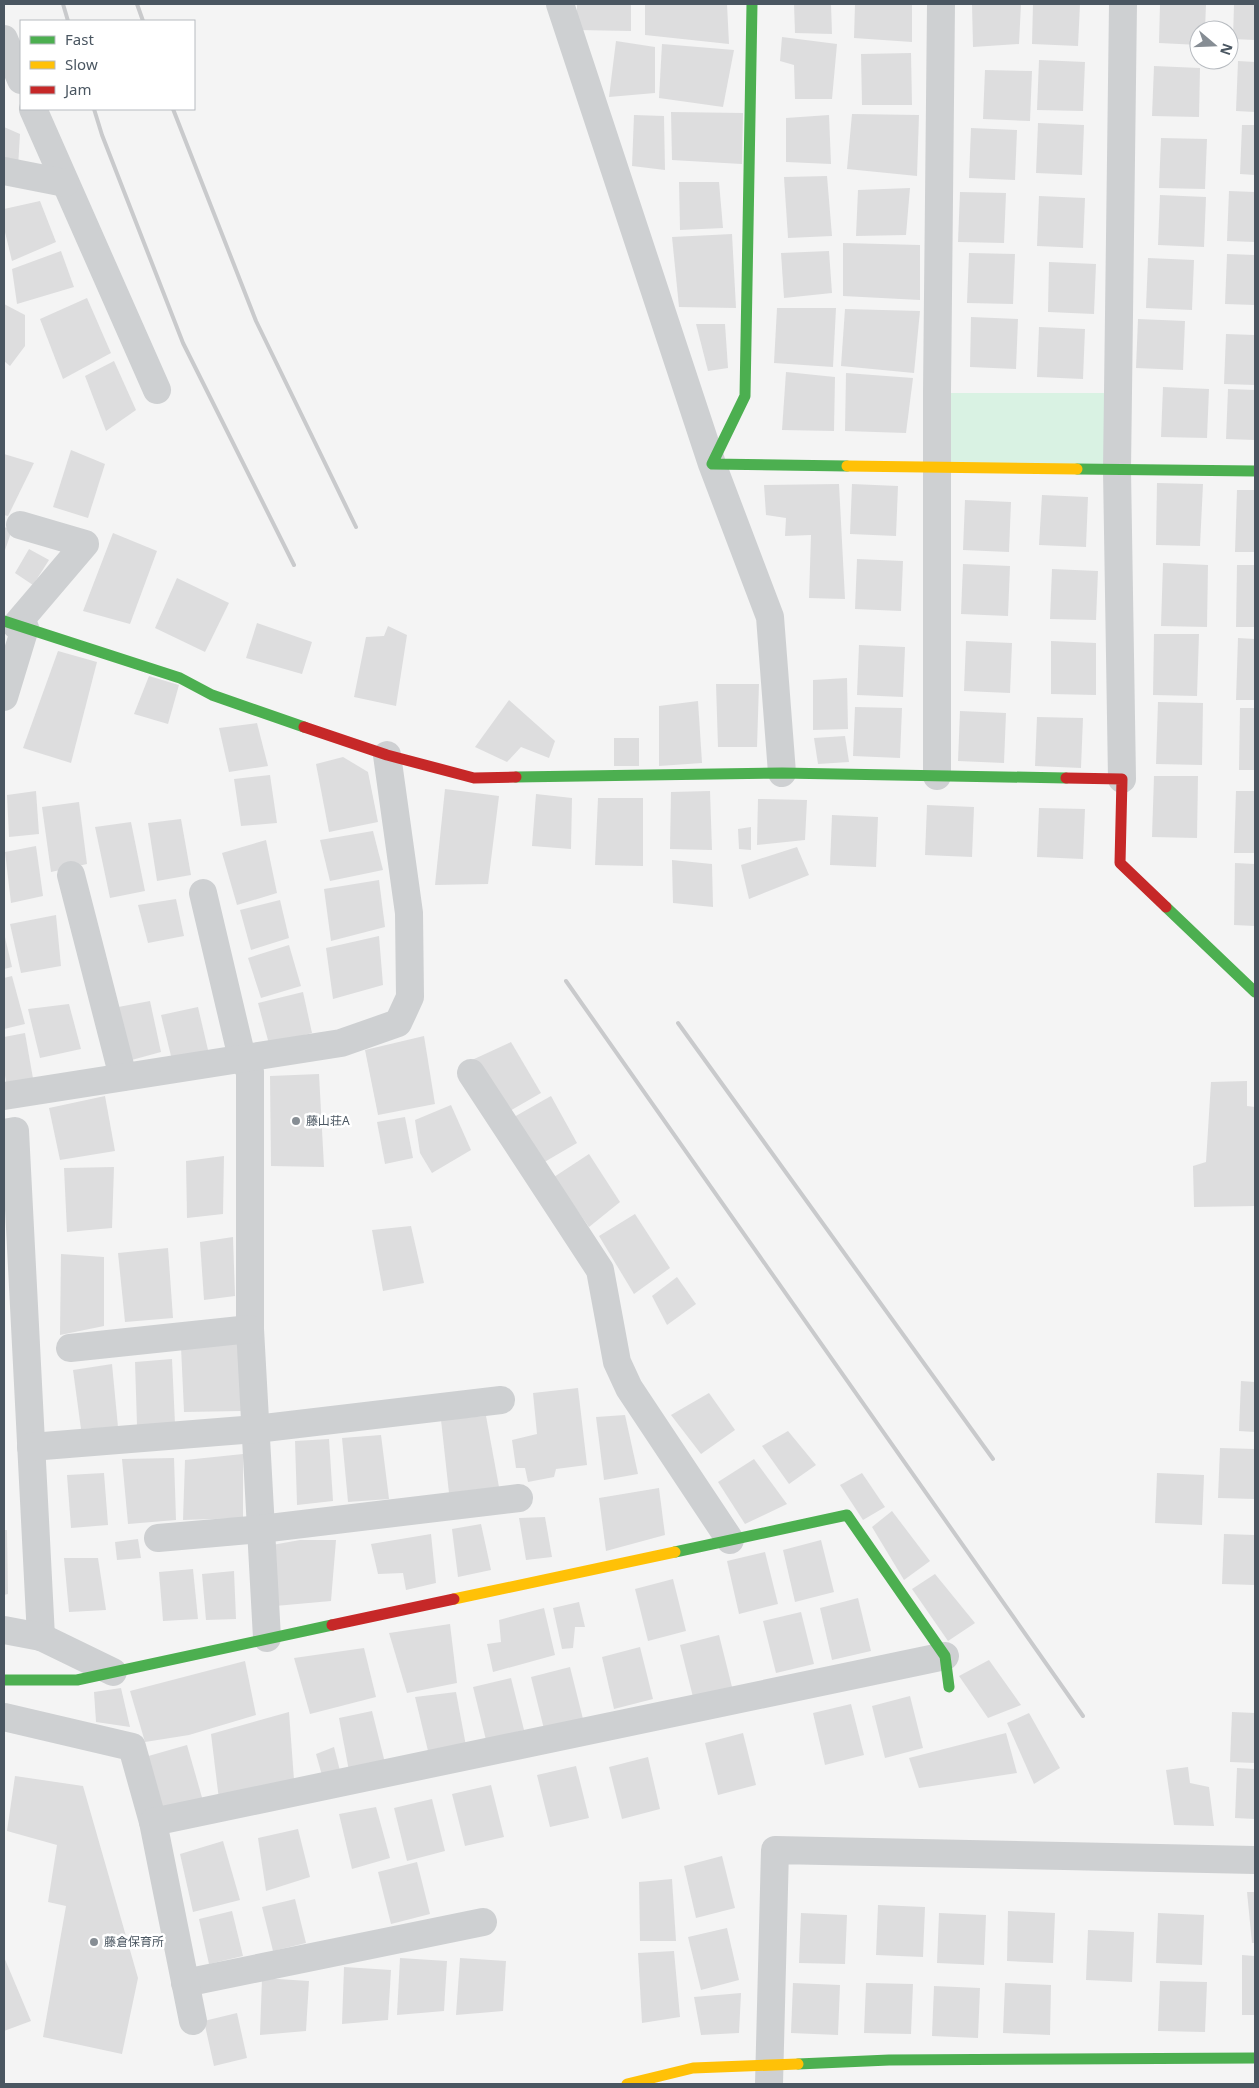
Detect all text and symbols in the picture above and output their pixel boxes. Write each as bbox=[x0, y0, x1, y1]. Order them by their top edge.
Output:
legend bbox=[20, 20, 195, 110]
north arrow bbox=[1189, 20, 1239, 70]
text: Fast bbox=[65, 29, 94, 49]
text: N bbox=[1216, 41, 1238, 58]
text: Slow bbox=[65, 54, 98, 74]
text: Jam bbox=[63, 79, 92, 99]
place label: 藤山荘A bbox=[306, 1112, 350, 1129]
marker: 藤山荘A bbox=[290, 1115, 302, 1127]
place label: 藤倉保育所 bbox=[104, 1933, 164, 1950]
marker: 藤倉保育所 bbox=[88, 1936, 100, 1948]

